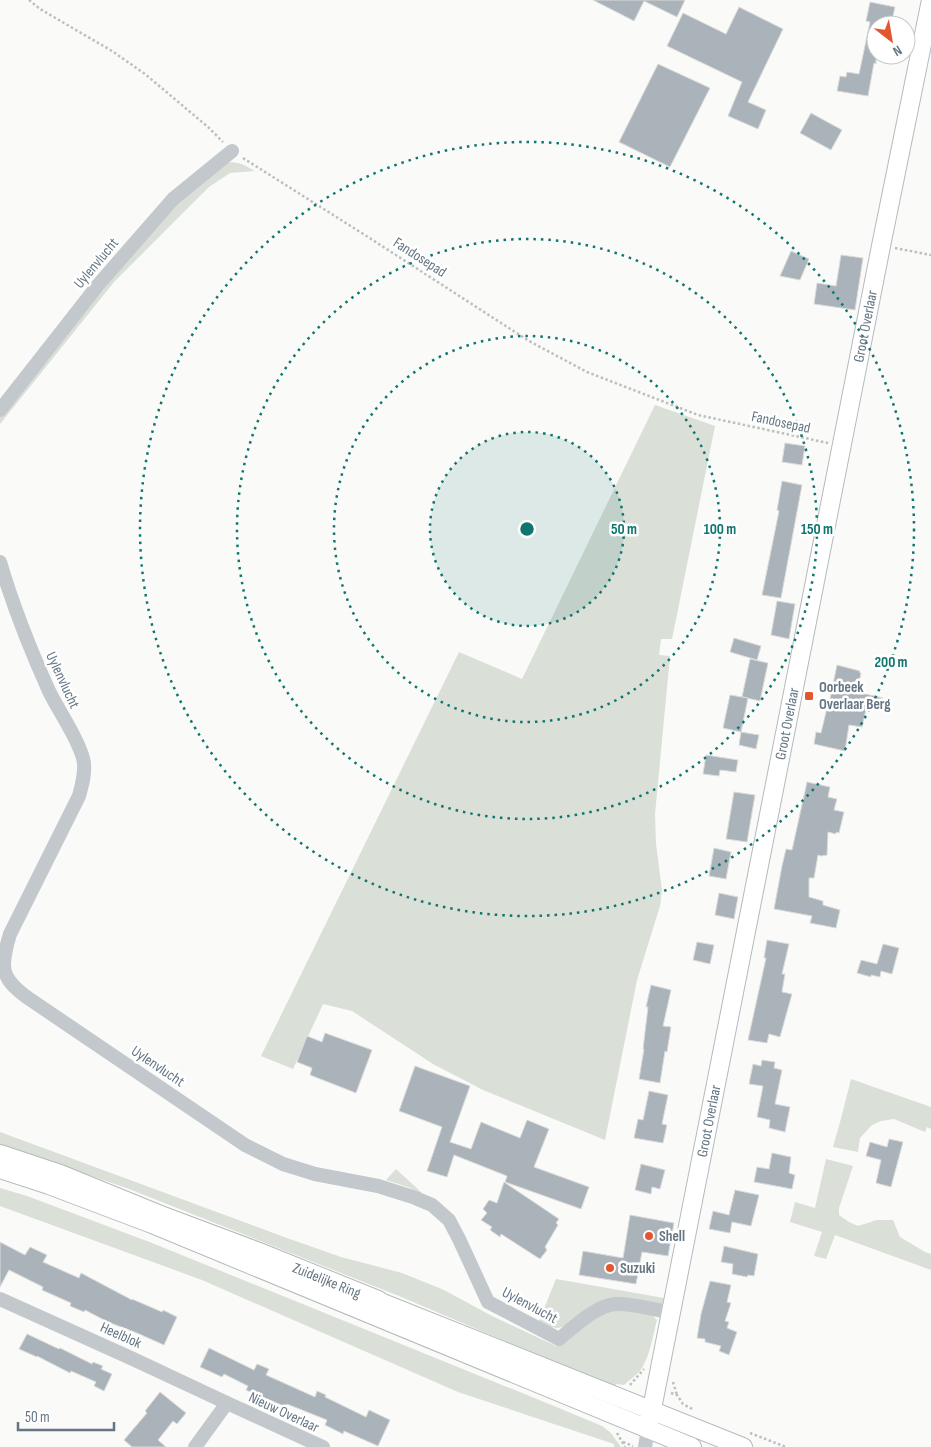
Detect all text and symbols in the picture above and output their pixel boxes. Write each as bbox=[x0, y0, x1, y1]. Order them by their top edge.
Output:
north arrow bbox=[866, 15, 916, 65]
text: N bbox=[890, 42, 905, 60]
street label: Fandosepad bbox=[390, 233, 450, 282]
street label: Uylenvlucht bbox=[70, 234, 123, 293]
street label: Groot Overlaar bbox=[849, 288, 882, 364]
street label: Fandosepad bbox=[750, 407, 812, 438]
centre of rings bbox=[518, 520, 536, 538]
text: 50 m bbox=[611, 520, 637, 539]
text: 100 m bbox=[704, 520, 736, 539]
text: 150 m bbox=[801, 520, 833, 539]
street label: Uylenvlucht bbox=[41, 649, 84, 712]
text: 200 m bbox=[874, 653, 908, 672]
place label: Oorbeek Overlaar Berg bbox=[819, 678, 891, 714]
street label: Groot Overlaar bbox=[771, 685, 804, 761]
marker: Oorbeek Overlaar Berg bbox=[803, 690, 815, 702]
street label: Uylenvlucht bbox=[127, 1042, 188, 1091]
street label: Groot Overlaar bbox=[693, 1083, 726, 1159]
place label: Shell bbox=[659, 1227, 685, 1246]
marker: Shell bbox=[643, 1230, 655, 1242]
street label: Zuidelijke Ring bbox=[290, 1258, 363, 1303]
place label: Suzuki bbox=[620, 1259, 655, 1278]
marker: Suzuki bbox=[604, 1262, 616, 1274]
street label: Uylenvlucht bbox=[499, 1283, 561, 1328]
street label: Heelblok bbox=[97, 1318, 145, 1353]
street label: Nieuw Overlaar bbox=[246, 1388, 323, 1437]
scale bar bbox=[18, 1400, 114, 1432]
text: 50 m bbox=[25, 1408, 50, 1427]

